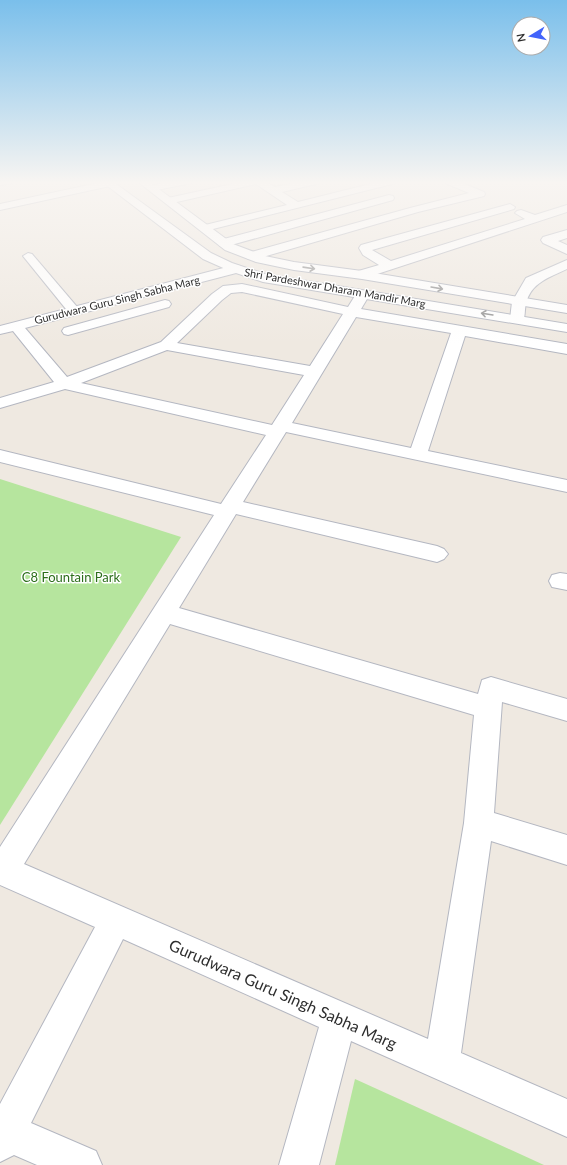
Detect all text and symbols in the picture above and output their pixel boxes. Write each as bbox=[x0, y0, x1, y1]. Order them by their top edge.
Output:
north arrow bbox=[511, 16, 551, 56]
text: N bbox=[514, 33, 528, 43]
one-way arrow bbox=[302, 264, 315, 272]
street label: Shri Pardeshwar Dharam Mandir Marg bbox=[243, 265, 427, 310]
street label: Gurudwara Guru Singh Sabha Marg bbox=[33, 273, 201, 326]
one-way arrow bbox=[430, 284, 443, 292]
one-way arrow bbox=[481, 310, 494, 318]
park label: C8 Fountain Park bbox=[22, 569, 121, 585]
street label: Gurudwara Guru Singh Sabha Marg bbox=[166, 935, 400, 1053]

